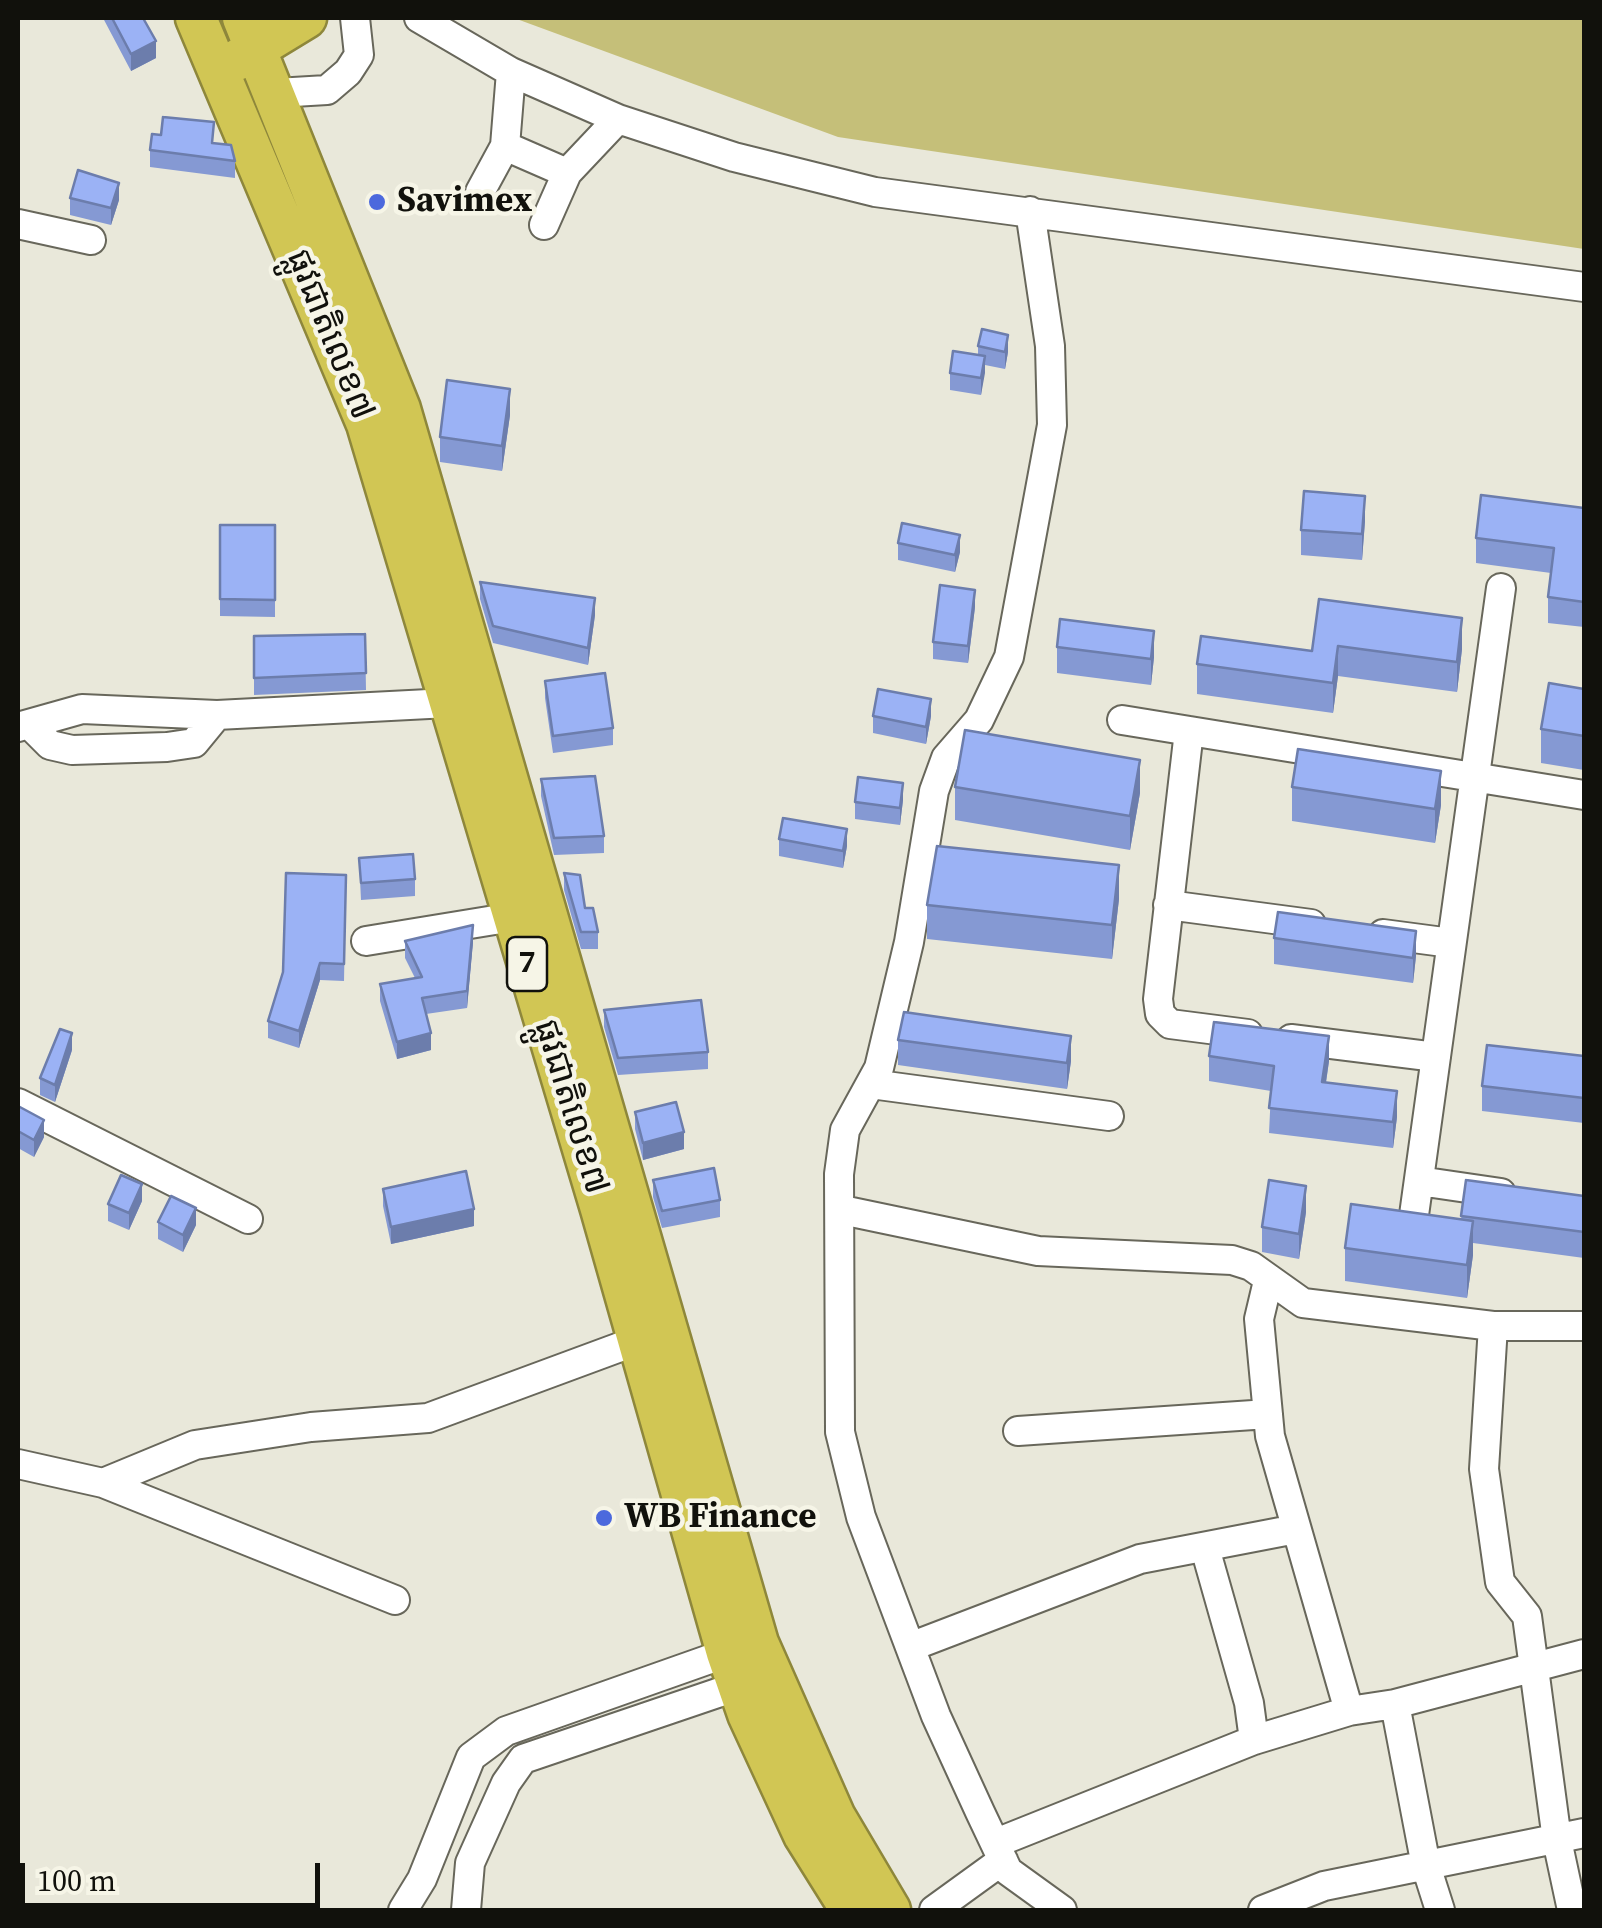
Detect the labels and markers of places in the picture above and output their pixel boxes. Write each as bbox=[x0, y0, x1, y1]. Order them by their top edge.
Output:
place label: Savimex bbox=[397, 181, 532, 223]
marker: Savimex bbox=[366, 191, 388, 213]
place label: WB Finance bbox=[624, 1497, 816, 1539]
marker: WB Finance bbox=[593, 1507, 615, 1529]

